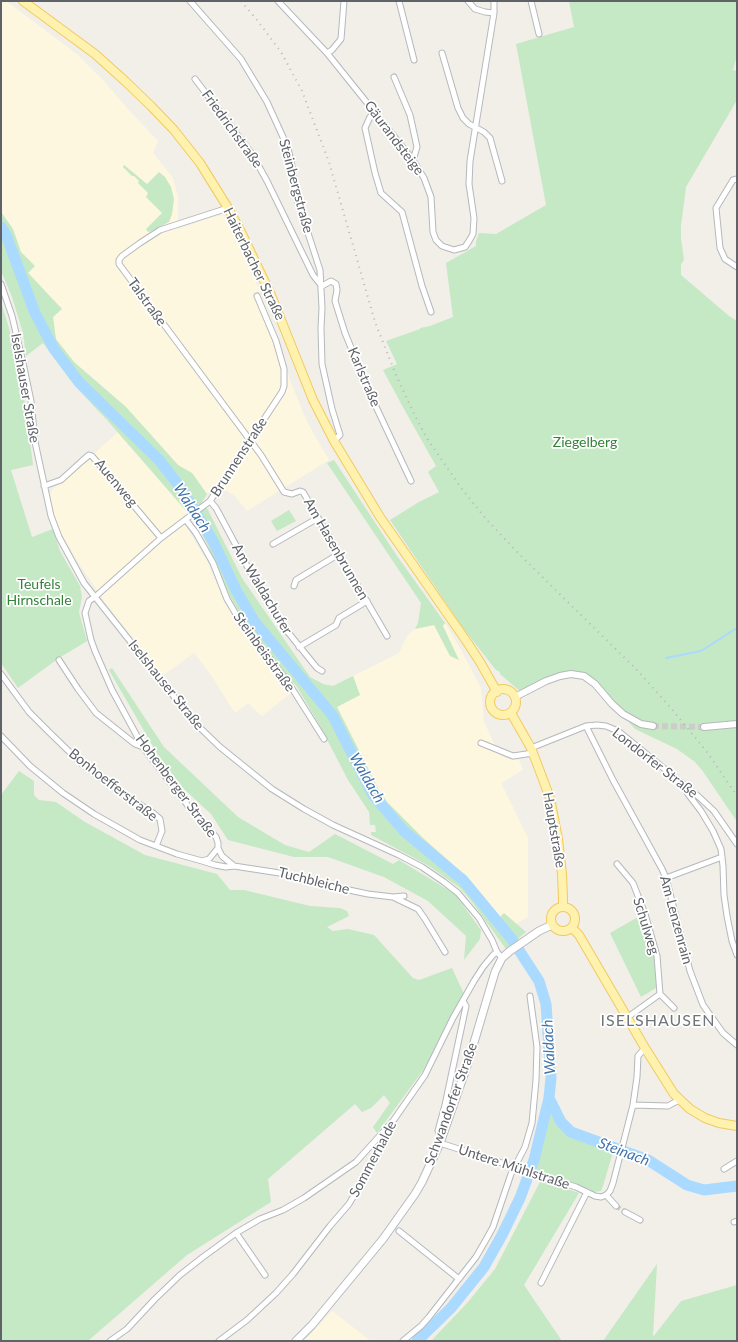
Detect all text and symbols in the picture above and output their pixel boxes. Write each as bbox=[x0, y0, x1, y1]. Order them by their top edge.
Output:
street label: Friedrichstraße bbox=[198, 87, 266, 171]
street label: Gäurandsteige bbox=[361, 97, 427, 179]
street label: Steinbergstraße bbox=[275, 137, 317, 235]
street label: Haiterbacher Straße bbox=[219, 205, 289, 323]
street label: Talstraße bbox=[124, 275, 170, 329]
street label: Iselshauser Straße bbox=[7, 332, 43, 444]
street label: Karlstraße bbox=[344, 345, 384, 409]
street label: Brunnenstraße bbox=[207, 414, 271, 500]
park label: Ziegelberg bbox=[553, 434, 617, 450]
street label: Auenweg bbox=[91, 455, 141, 511]
water label: Waldach bbox=[169, 480, 215, 536]
street label: Am Hasenbrunnen bbox=[300, 495, 372, 603]
street label: Am Waldachufer bbox=[228, 541, 296, 637]
park label: Teufels Hirnschale bbox=[6, 576, 72, 608]
street label: Steinbeisstraße bbox=[230, 609, 298, 695]
street label: Iselshauser Straße bbox=[125, 637, 207, 733]
street label: Londorfer Straße bbox=[609, 724, 701, 802]
street label: Hohenberger Straße bbox=[132, 731, 220, 841]
street label: Bonhoefferstraße bbox=[65, 745, 161, 825]
water label: Waldach bbox=[345, 750, 389, 806]
street label: Hauptstraße bbox=[539, 791, 569, 869]
street label: Tuchbleiche bbox=[277, 864, 351, 898]
street label: Am Lenzenrain bbox=[656, 874, 696, 966]
street label: Schulweg bbox=[629, 895, 663, 957]
district label: ISELSHAUSEN bbox=[601, 1011, 715, 1031]
water label: Waldach bbox=[539, 1019, 559, 1075]
street label: Schwandorfer Straße bbox=[421, 1040, 481, 1168]
street label: Sommerhalde bbox=[346, 1118, 400, 1200]
water label: Steinach bbox=[596, 1134, 652, 1170]
street label: Untere Mühlstraße bbox=[456, 1141, 572, 1193]

